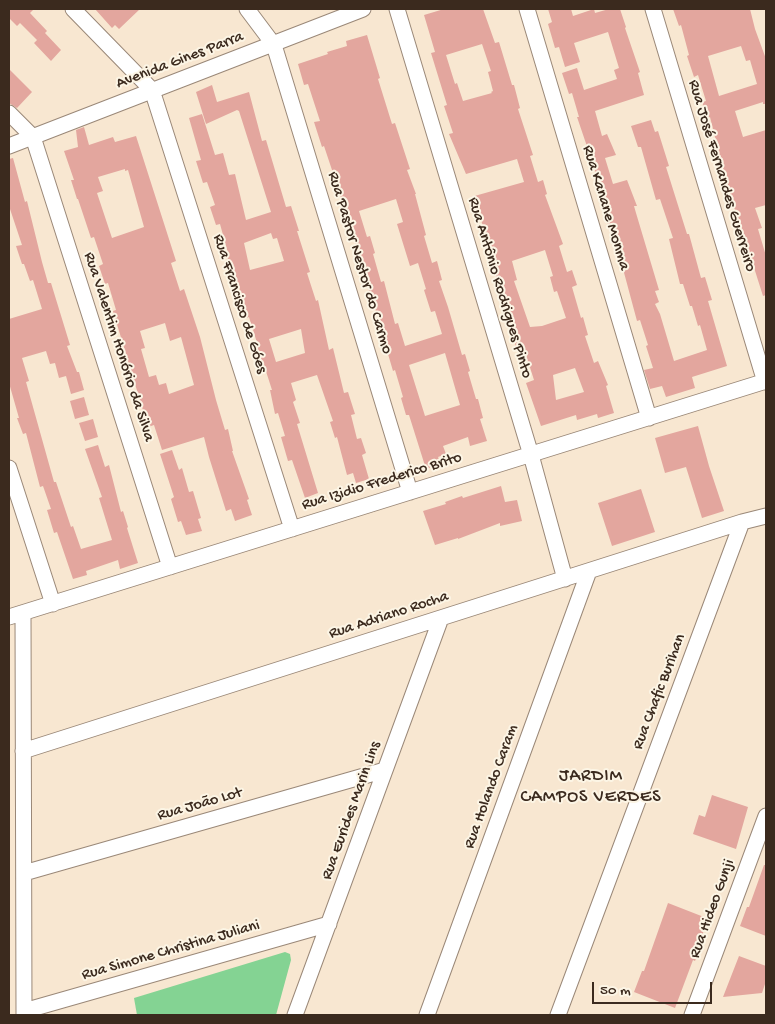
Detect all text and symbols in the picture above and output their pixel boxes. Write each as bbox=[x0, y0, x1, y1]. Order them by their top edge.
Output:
street label: Avenida Gines Parra bbox=[114, 28, 246, 94]
street label: Rua José Fernandes Guerreiro bbox=[683, 78, 759, 274]
street label: Rua Kanane Monma bbox=[577, 143, 633, 273]
street label: Rua Pastor Nestor do Carmo bbox=[322, 169, 396, 357]
street label: Rua Antônio Rodrigues Pinto bbox=[462, 195, 536, 381]
street label: Rua Francisco de Góes bbox=[207, 232, 271, 376]
street label: Rua Valentim Honório da Silva bbox=[78, 250, 158, 444]
street label: Rua Izidio Frederico Brito bbox=[300, 448, 464, 516]
street label: Rua Adriano Rocha bbox=[327, 588, 451, 644]
street label: Rua Chafic Burihan bbox=[629, 632, 691, 752]
street label: Rua Holando Caram bbox=[461, 722, 523, 852]
street label: Rua Eurides Marin Lins bbox=[318, 739, 386, 883]
district label: JARDIM CAMPOS VERDES bbox=[519, 766, 663, 809]
street label: Rua João Lot bbox=[156, 784, 244, 826]
street label: Rua Hideo Gunji bbox=[686, 857, 740, 961]
street label: Rua Simone Christina Juliani bbox=[80, 916, 262, 986]
scale bar bbox=[595, 972, 715, 1004]
text: 50 m bbox=[600, 982, 631, 1000]

